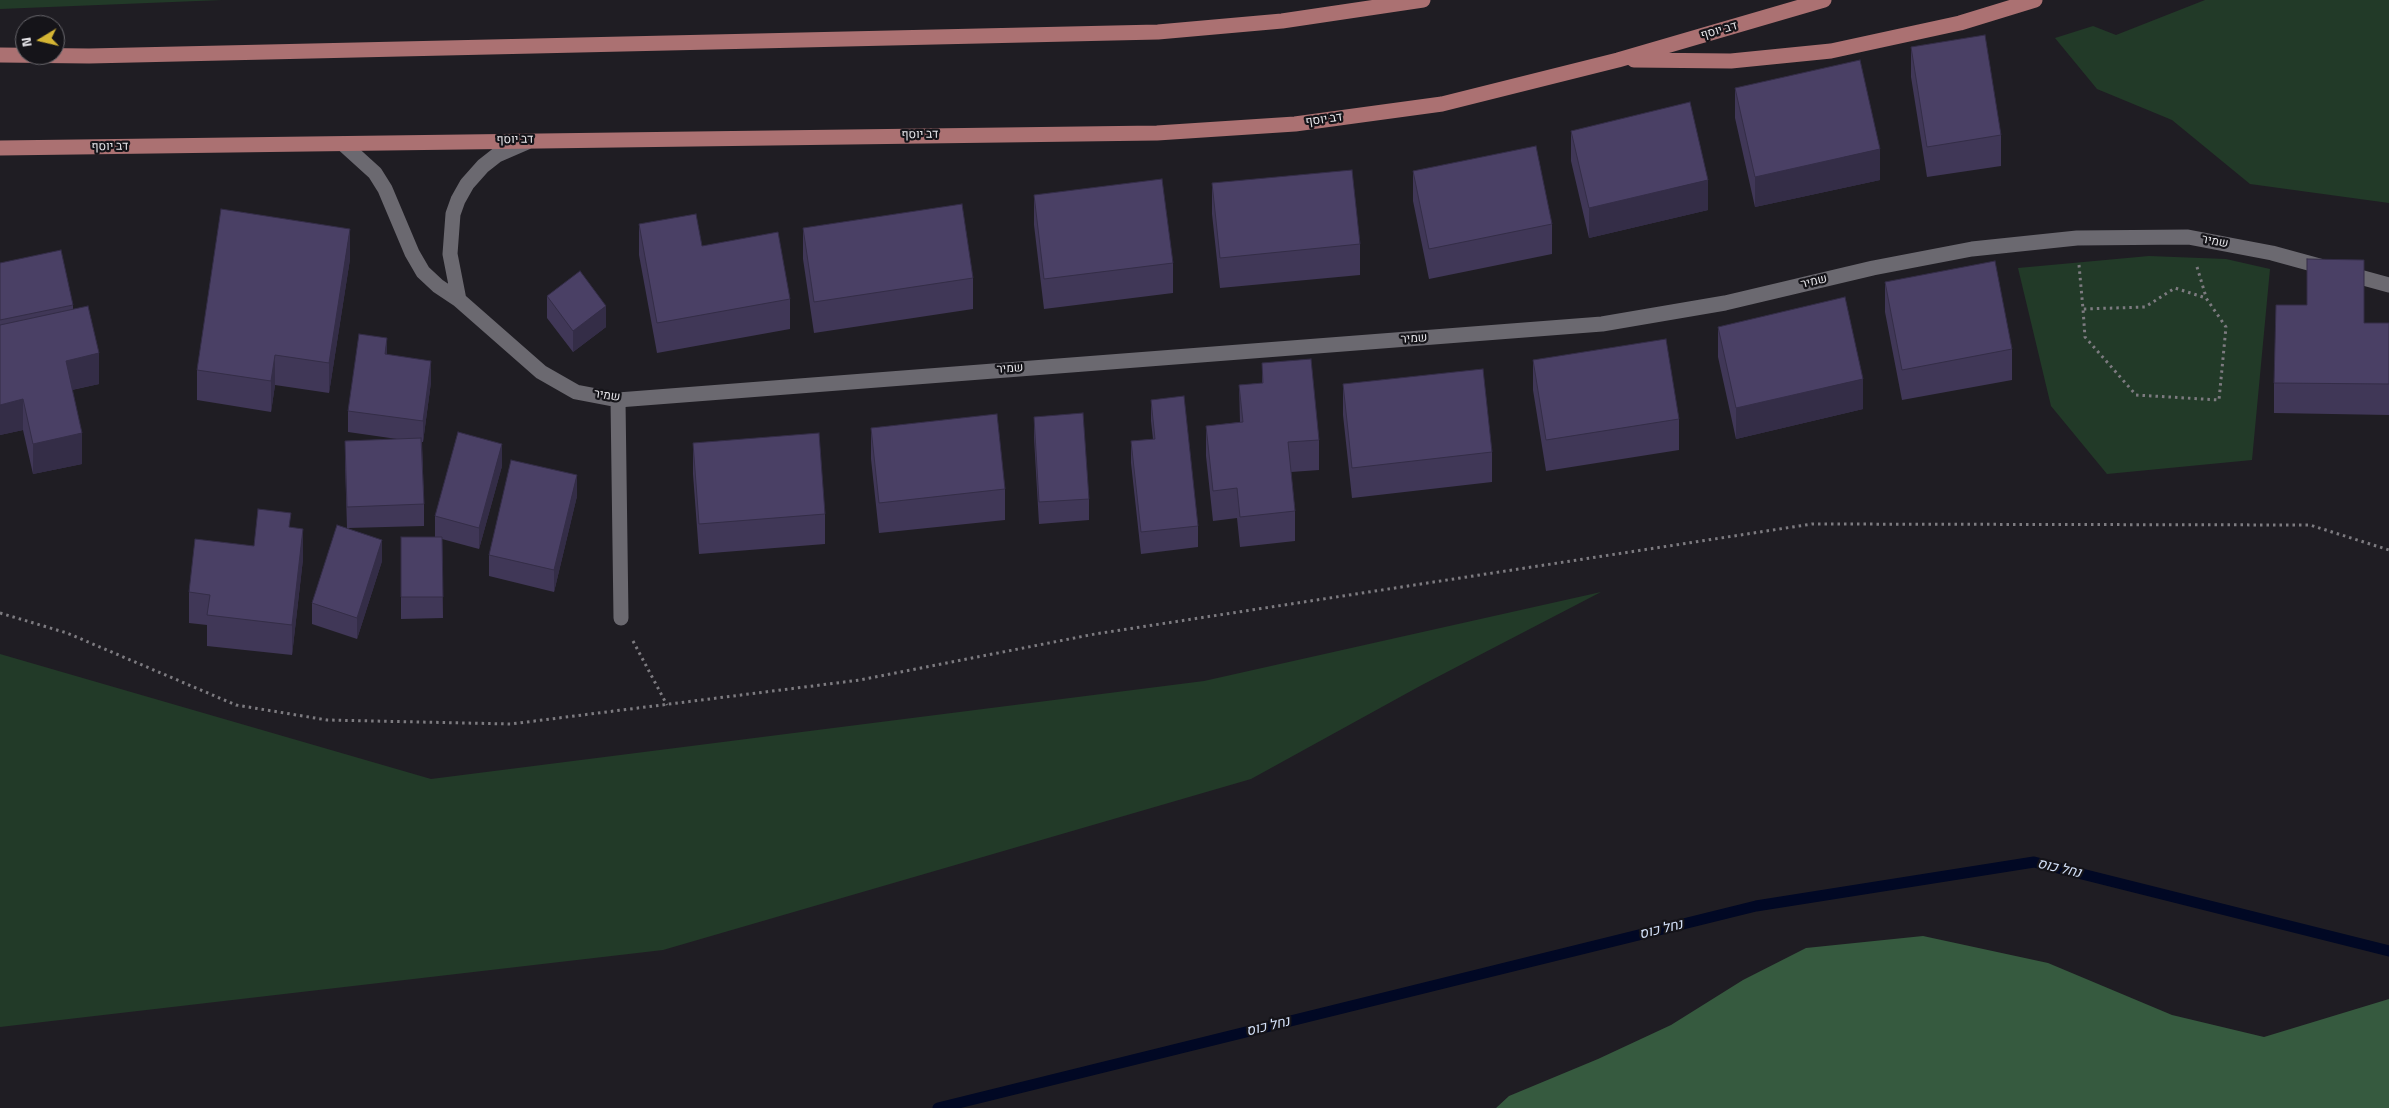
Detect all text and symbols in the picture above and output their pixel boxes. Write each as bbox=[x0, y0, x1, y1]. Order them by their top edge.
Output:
north arrow bbox=[15, 15, 65, 65]
street label: דב יוסף bbox=[1699, 19, 1739, 43]
text: N bbox=[15, 36, 37, 49]
street label: דב יוסף bbox=[1305, 110, 1343, 130]
street label: דב יוסף bbox=[901, 127, 939, 143]
street label: דב יוסף bbox=[496, 132, 534, 148]
street label: דב יוסף bbox=[91, 139, 129, 155]
street label: שמיר bbox=[2201, 232, 2229, 252]
street label: שמיר bbox=[1799, 272, 1829, 292]
street label: שמיר bbox=[1400, 331, 1428, 347]
street label: שמיר bbox=[996, 361, 1024, 377]
street label: שמיר bbox=[593, 387, 621, 405]
water label: נחל כוס bbox=[2035, 856, 2083, 882]
water label: נחל כוס bbox=[1637, 916, 1685, 944]
water label: נחל כוס bbox=[1244, 1013, 1292, 1041]

